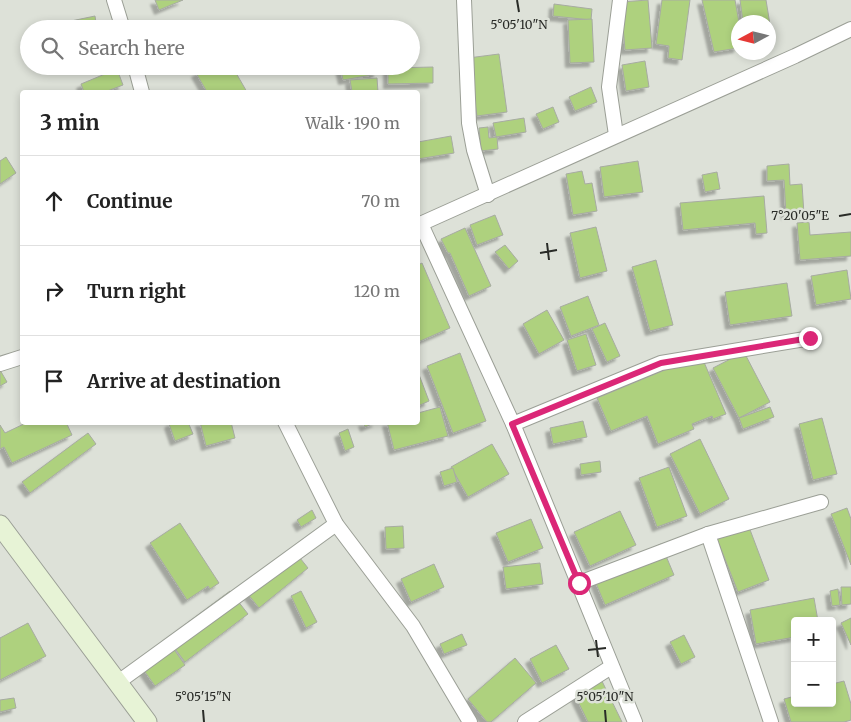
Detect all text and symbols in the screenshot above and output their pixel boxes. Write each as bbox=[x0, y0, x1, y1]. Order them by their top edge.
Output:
north arrow bbox=[731, 15, 776, 60]
text: 5°05'10"N bbox=[490, 17, 548, 32]
search box bbox=[20, 20, 420, 75]
icon: search bbox=[38, 34, 66, 62]
text: Search here bbox=[78, 36, 185, 60]
text: 3 min bbox=[40, 109, 99, 136]
text: Walk · 190 m bbox=[305, 113, 400, 133]
icon: ahead bbox=[40, 187, 68, 215]
text: Continue bbox=[87, 189, 173, 213]
text: 70 m bbox=[361, 191, 400, 211]
text: 7°20'05"E bbox=[771, 208, 829, 223]
icon: right bbox=[40, 277, 68, 305]
text: Turn right bbox=[87, 279, 186, 303]
text: 120 m bbox=[354, 281, 400, 301]
route end bbox=[799, 327, 822, 350]
icon: arrive bbox=[40, 367, 68, 395]
text: Arrive at destination bbox=[87, 369, 281, 393]
route start bbox=[568, 572, 591, 595]
map controls bbox=[791, 617, 836, 707]
button: + bbox=[791, 617, 836, 662]
button: − bbox=[791, 662, 836, 707]
text: 5°05'15"N bbox=[175, 689, 232, 704]
text: 5°05'10"N bbox=[576, 689, 634, 704]

